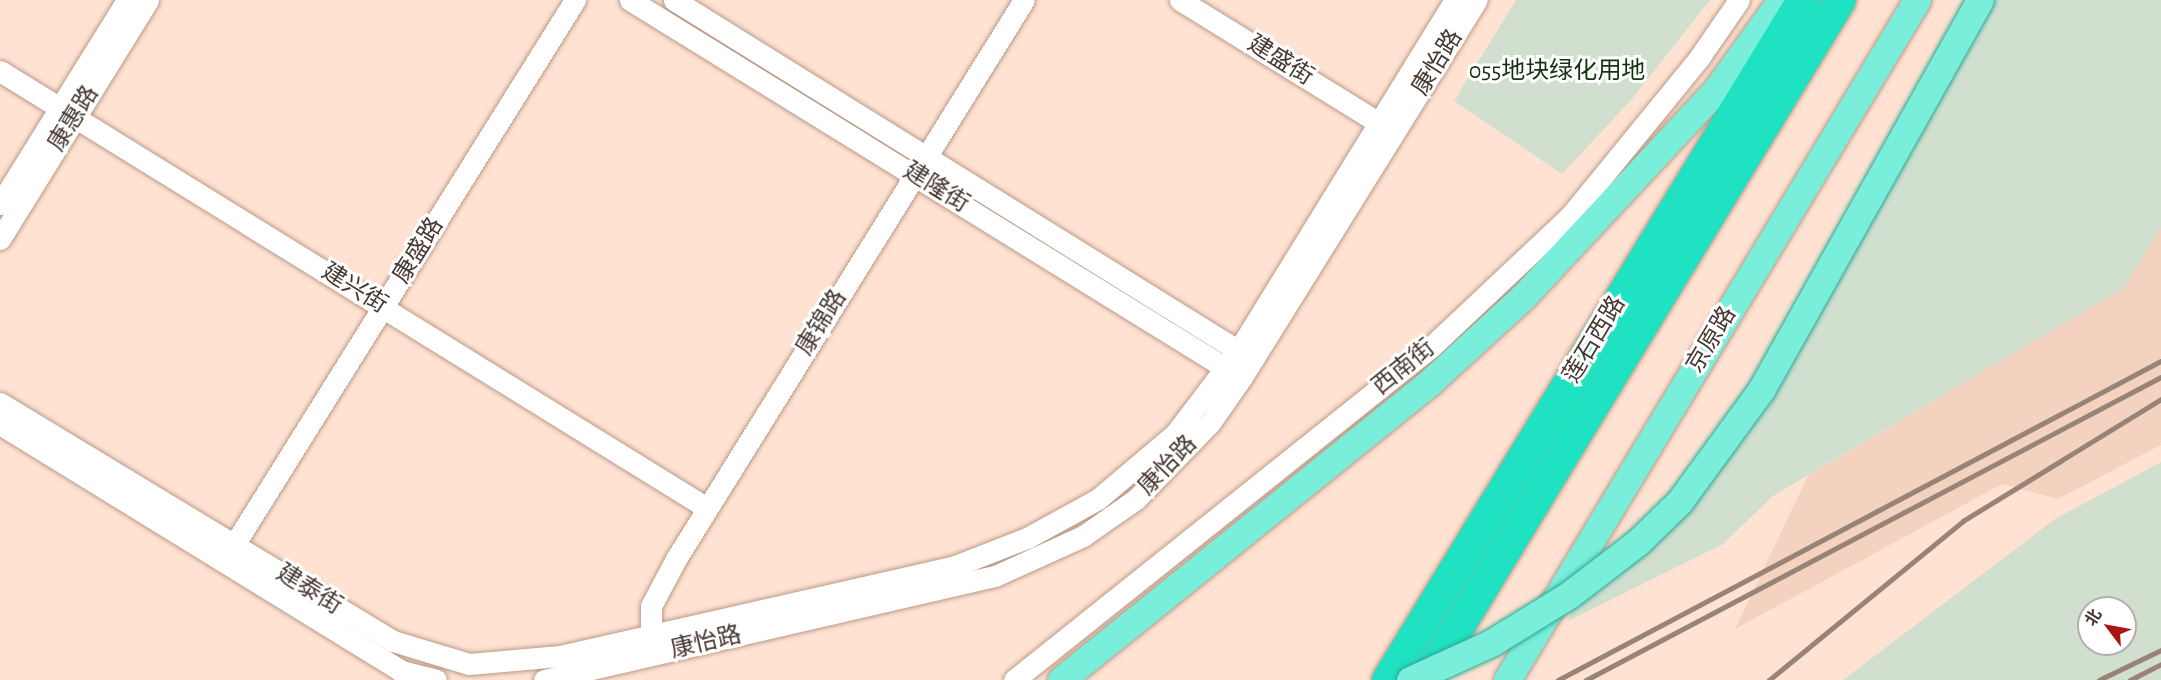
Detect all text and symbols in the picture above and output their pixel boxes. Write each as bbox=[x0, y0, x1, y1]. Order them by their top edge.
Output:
street label: 康怡路 bbox=[1407, 25, 1469, 101]
street label: 建盛街 bbox=[1242, 30, 1318, 92]
park label: 055地块绿化用地 bbox=[1469, 58, 1645, 86]
street label: 康惠路 bbox=[43, 81, 105, 157]
street label: 建隆街 bbox=[898, 157, 974, 219]
street label: 康盛路 bbox=[388, 213, 450, 289]
street label: 建兴街 bbox=[316, 258, 392, 320]
street label: 康锦路 bbox=[791, 285, 853, 361]
street label: 莲石西路 bbox=[1558, 291, 1632, 389]
street label: 京原路 bbox=[1681, 302, 1743, 378]
street label: 西南街 bbox=[1367, 334, 1441, 402]
street label: 康怡路 bbox=[1133, 430, 1203, 502]
street label: 建泰街 bbox=[271, 559, 347, 621]
north arrow bbox=[2077, 596, 2137, 656]
text: 北 bbox=[2082, 606, 2104, 629]
street label: 康怡路 bbox=[668, 621, 744, 665]

